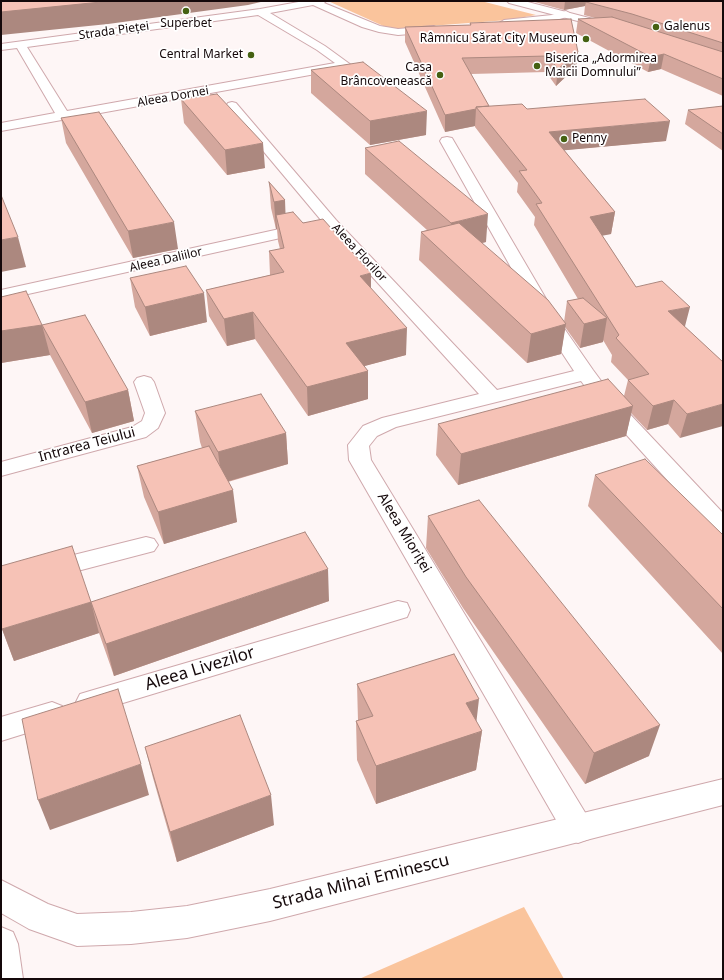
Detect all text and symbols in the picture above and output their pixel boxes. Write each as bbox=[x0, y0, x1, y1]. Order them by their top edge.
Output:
marker: Superbet bbox=[181, 6, 191, 16]
place label: Superbet bbox=[160, 17, 212, 31]
street label: Strada Pieței bbox=[78, 19, 150, 43]
place label: Galenus bbox=[664, 20, 710, 34]
marker: Galenus bbox=[651, 22, 661, 32]
place label: Râmnicu Sărat City Museum bbox=[420, 32, 578, 46]
marker: Râmnicu Sărat City Museum bbox=[581, 34, 591, 44]
place label: Central Market bbox=[159, 48, 243, 62]
marker: Central Market bbox=[246, 50, 256, 60]
place label: Biserica „Adormirea Maicii Domnului” bbox=[545, 52, 657, 80]
place label: Casa Brâncovenească bbox=[341, 61, 432, 89]
marker: Biserica „Adormirea Maicii Domnului” bbox=[532, 61, 542, 71]
marker: Casa Brâncovenească bbox=[435, 70, 445, 80]
street label: Aleea Dornei bbox=[136, 84, 210, 110]
place label: Penny bbox=[572, 132, 607, 146]
marker: Penny bbox=[559, 134, 569, 144]
street label: Aleea Florilor bbox=[328, 221, 390, 285]
street label: Aleea Daliilor bbox=[128, 245, 204, 275]
street label: Intrarea Teiului bbox=[37, 424, 137, 466]
street label: Aleea Mioriței bbox=[373, 490, 435, 576]
street label: Aleea Livezilor bbox=[143, 643, 257, 695]
street label: Strada Mihai Eminescu bbox=[271, 850, 451, 914]

